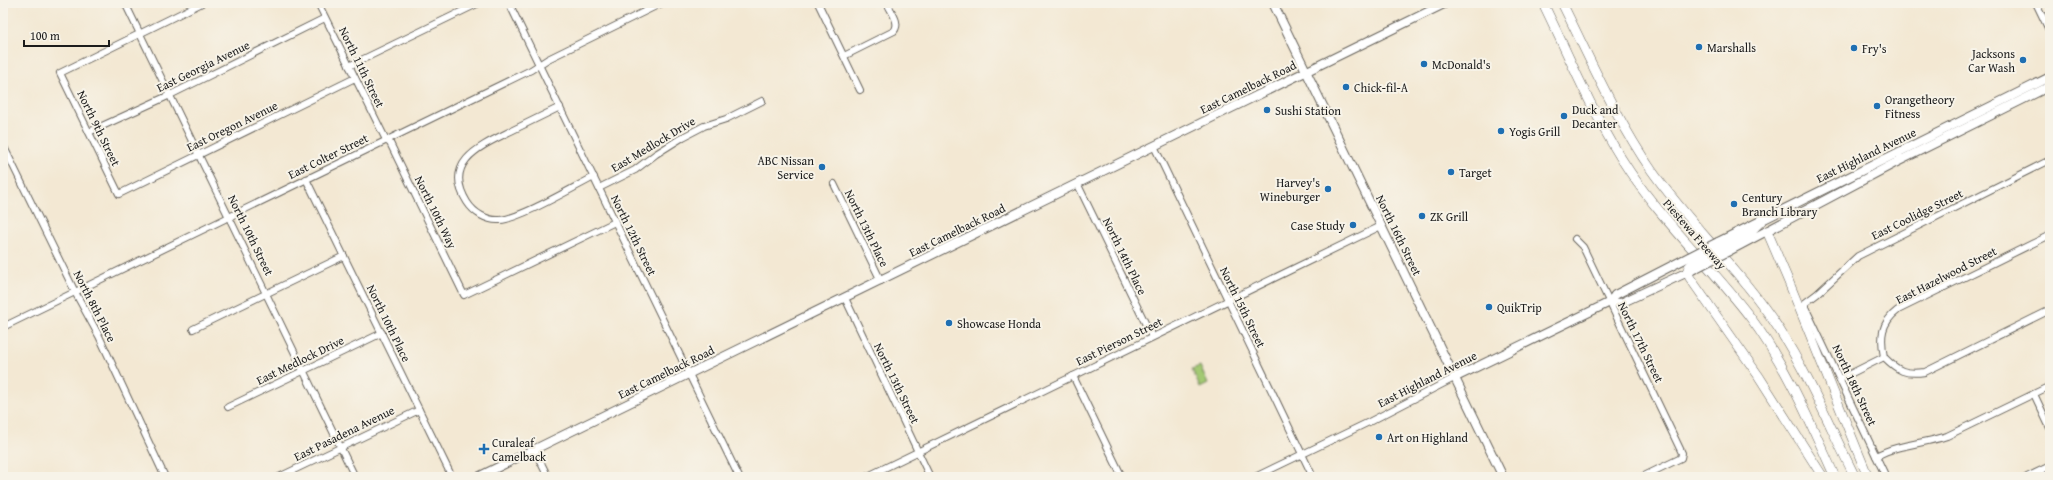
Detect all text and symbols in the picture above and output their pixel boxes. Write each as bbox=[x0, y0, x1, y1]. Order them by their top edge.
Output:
scale bar bbox=[24, 22, 109, 48]
street label: North 11th Street bbox=[335, 24, 389, 111]
text: 100 m bbox=[30, 27, 60, 44]
street label: East Georgia Avenue bbox=[154, 36, 253, 96]
place label: Marshalls bbox=[1707, 39, 1756, 56]
place label: Fry's bbox=[1862, 40, 1887, 57]
marker: Marshalls bbox=[1694, 42, 1704, 52]
marker: Fry's bbox=[1849, 43, 1859, 53]
place label: Jacksons Car Wash bbox=[1968, 45, 2015, 76]
marker: Jacksons Car Wash bbox=[2018, 55, 2028, 65]
street label: East Camelback Road bbox=[1197, 56, 1300, 118]
place label: McDonald's bbox=[1432, 56, 1491, 73]
marker: McDonald's bbox=[1419, 59, 1429, 69]
place label: Chick-fil-A bbox=[1354, 79, 1409, 96]
marker: Chick-fil-A bbox=[1341, 82, 1351, 92]
street label: North 9th Street bbox=[73, 87, 125, 169]
place label: Orangetheory Fitness bbox=[1885, 91, 1955, 122]
street label: East Oregon Avenue bbox=[184, 96, 281, 155]
place label: Duck and Decanter bbox=[1572, 101, 1619, 132]
marker: Orangetheory Fitness bbox=[1872, 101, 1882, 111]
place label: Sushi Station bbox=[1275, 102, 1341, 119]
marker: Sushi Station bbox=[1262, 105, 1272, 115]
marker: Duck and Decanter bbox=[1559, 111, 1569, 121]
street label: East Medlock Drive bbox=[608, 112, 699, 176]
place label: Yogis Grill bbox=[1509, 123, 1561, 140]
street label: East Highland Avenue bbox=[1813, 123, 1919, 187]
marker: Yogis Grill bbox=[1496, 126, 1506, 136]
street label: East Colter Street bbox=[285, 129, 372, 183]
place label: ABC Nissan Service bbox=[758, 152, 814, 183]
marker: ABC Nissan Service bbox=[817, 162, 827, 172]
place label: Target bbox=[1459, 164, 1492, 181]
marker: Target bbox=[1446, 167, 1456, 177]
street label: North 10th Way bbox=[411, 173, 461, 251]
place label: Harvey's Wineburger bbox=[1260, 174, 1320, 205]
marker: Harvey's Wineburger bbox=[1323, 184, 1333, 194]
street label: East Coolidge Street bbox=[1868, 184, 1966, 244]
street label: North 13th Place bbox=[841, 186, 893, 270]
place label: Century Branch Library bbox=[1742, 189, 1817, 220]
street label: North 10th Street bbox=[224, 192, 278, 279]
street label: North 12th Street bbox=[607, 192, 661, 279]
street label: North 16th Street bbox=[1372, 192, 1426, 279]
street label: Piestewa Freeway bbox=[1660, 195, 1730, 273]
street label: East Camelback Road bbox=[906, 199, 1009, 261]
marker: Century Branch Library bbox=[1729, 199, 1739, 209]
place label: ZK Grill bbox=[1430, 208, 1469, 225]
marker: ZK Grill bbox=[1417, 211, 1427, 221]
street label: North 14th Place bbox=[1099, 214, 1151, 298]
place label: Case Study bbox=[1291, 217, 1345, 234]
marker: Case Study bbox=[1348, 220, 1358, 230]
street label: East Hazelwood Street bbox=[1893, 242, 2000, 308]
street label: North 15th Street bbox=[1216, 264, 1270, 351]
street label: North 8th Place bbox=[70, 267, 121, 345]
street label: North 10th Place bbox=[363, 281, 415, 365]
place label: QuikTrip bbox=[1497, 299, 1542, 316]
street label: North 17th Street bbox=[1614, 299, 1668, 386]
marker: QuikTrip bbox=[1484, 302, 1494, 312]
street label: East Pierson Street bbox=[1073, 312, 1166, 369]
place label: Showcase Honda bbox=[957, 315, 1041, 332]
marker: Showcase Honda bbox=[944, 318, 954, 328]
street label: East Medlock Drive bbox=[253, 331, 347, 389]
street label: North 13th Street bbox=[870, 340, 924, 427]
street label: East Camelback Road bbox=[615, 341, 718, 403]
street label: North 18th Street bbox=[1829, 342, 1882, 429]
street label: East Highland Avenue bbox=[1375, 346, 1480, 411]
street label: East Pasadena Avenue bbox=[291, 401, 397, 465]
place label: Art on Highland bbox=[1387, 429, 1468, 446]
marker: Art on Highland bbox=[1374, 432, 1384, 442]
place label: Curaleaf Camelback bbox=[492, 434, 547, 465]
marker: Curaleaf Camelback bbox=[479, 444, 489, 454]

